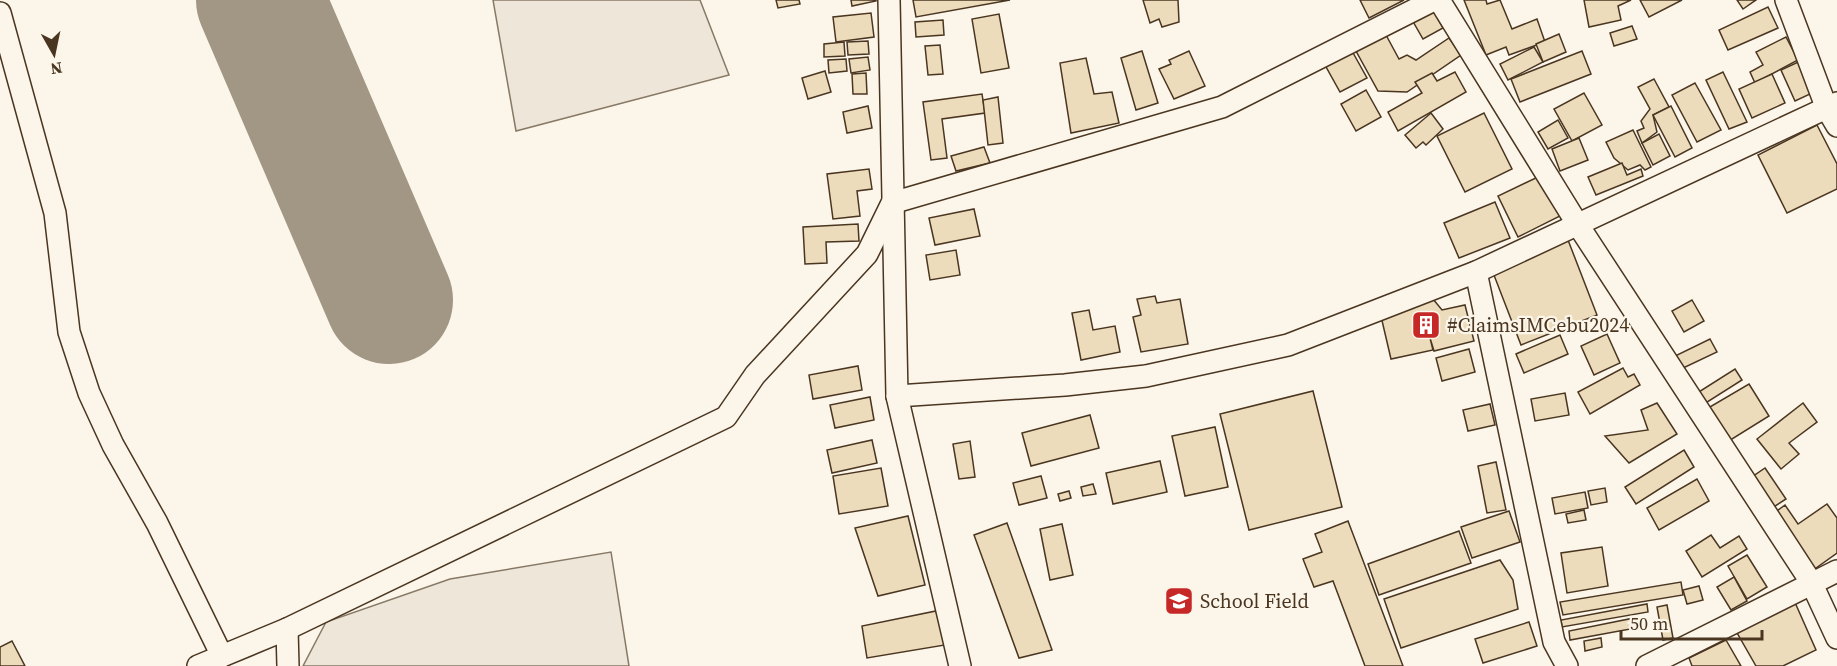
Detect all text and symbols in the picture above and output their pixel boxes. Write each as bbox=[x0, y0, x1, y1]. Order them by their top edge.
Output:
north arrow bbox=[24, 24, 84, 84]
text: N bbox=[49, 57, 64, 81]
building icon: #ClaimsIMCebu2024 bbox=[1410, 309, 1442, 341]
place label: #ClaimsIMCebu2024 bbox=[1447, 311, 1629, 339]
school or university icon: School Field bbox=[1163, 585, 1195, 617]
place label: School Field bbox=[1200, 587, 1309, 615]
scale bar bbox=[1621, 603, 1762, 641]
text: 50 m bbox=[1630, 611, 1668, 636]

